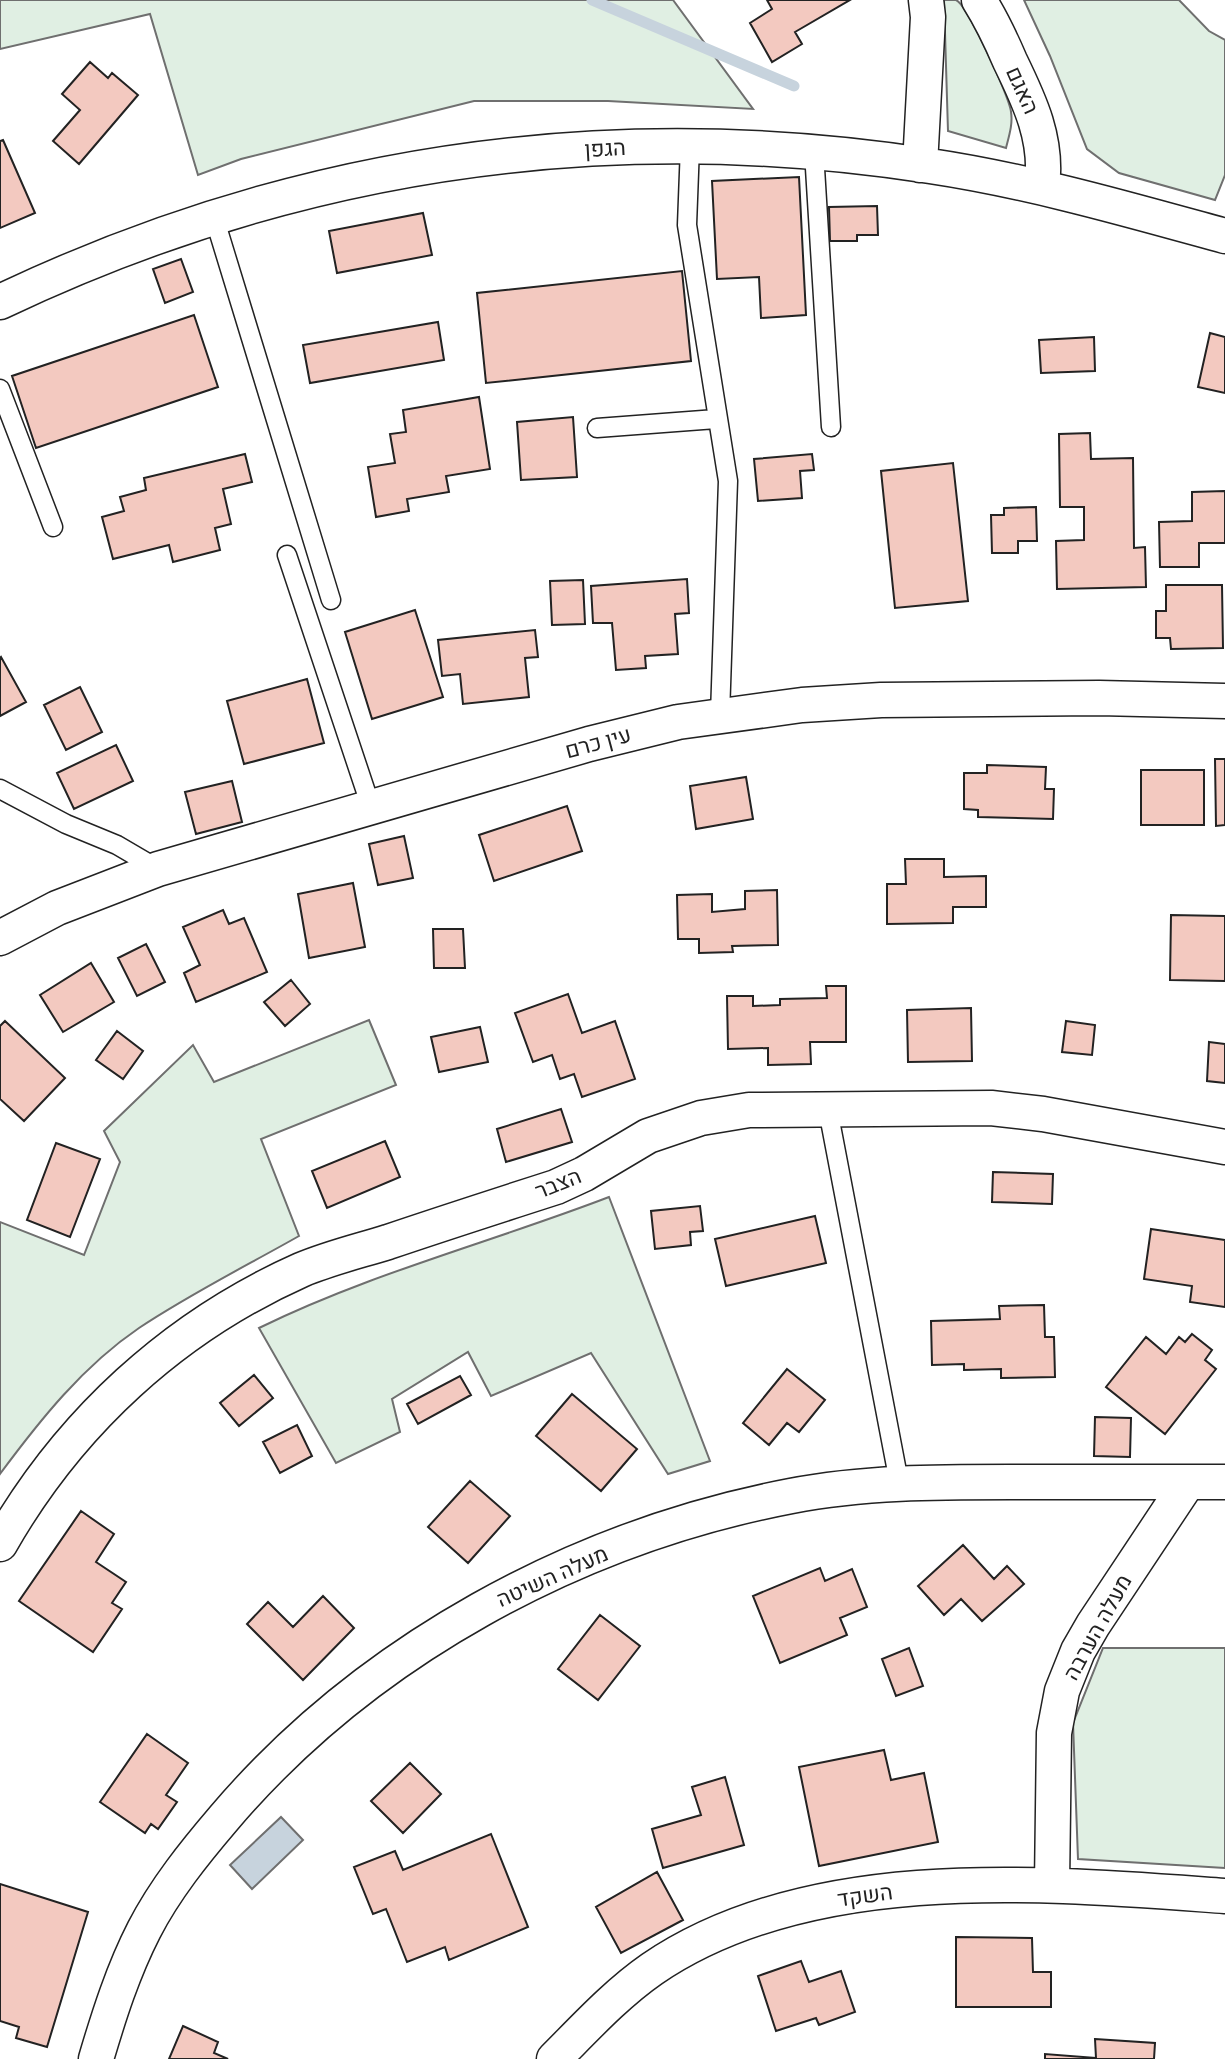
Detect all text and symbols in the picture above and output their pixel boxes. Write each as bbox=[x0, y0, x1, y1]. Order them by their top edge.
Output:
street label: האגם bbox=[999, 61, 1047, 119]
street label: הגפן bbox=[583, 132, 627, 164]
street label: עין כרם bbox=[562, 719, 634, 765]
street label: הצבר bbox=[530, 1160, 586, 1206]
street label: מעלה השיטה bbox=[491, 1538, 613, 1614]
street label: מעלה הערבה bbox=[1056, 1569, 1138, 1685]
street label: השקד bbox=[835, 1876, 895, 1914]

